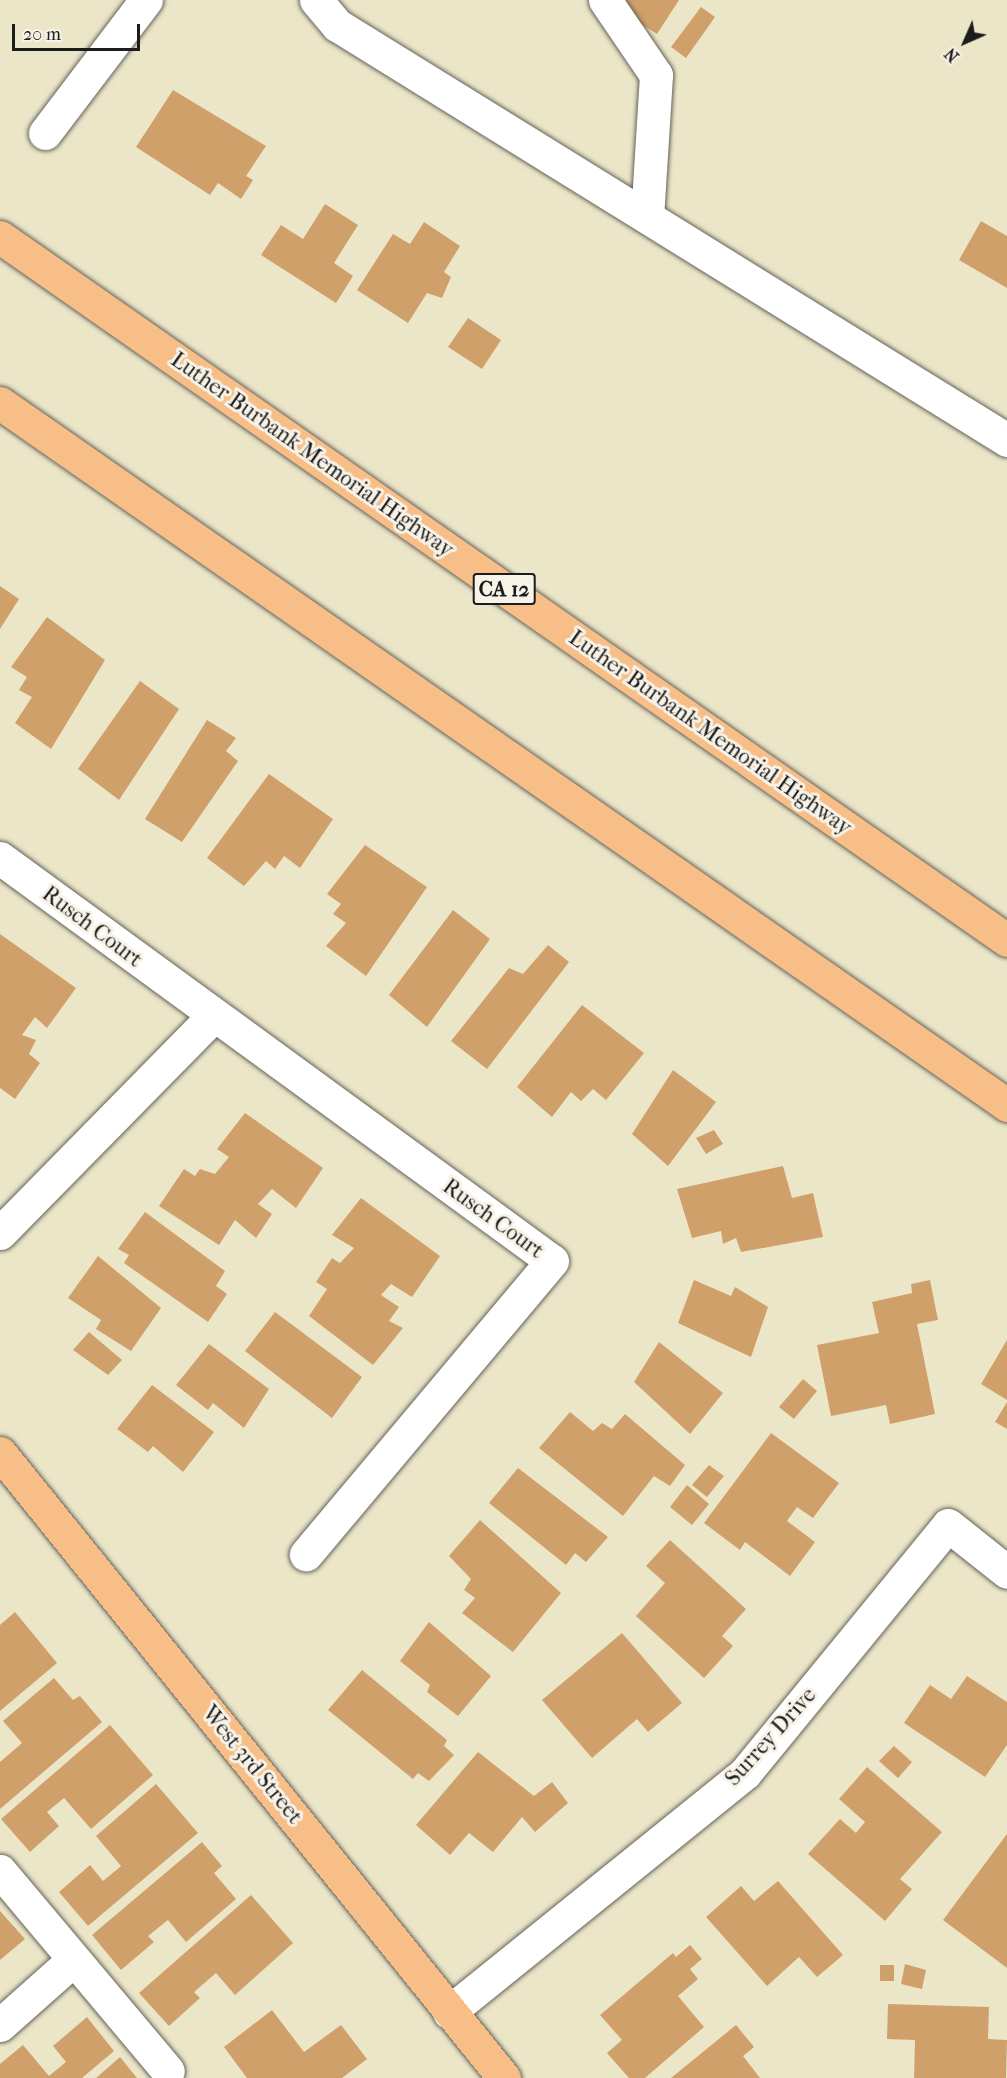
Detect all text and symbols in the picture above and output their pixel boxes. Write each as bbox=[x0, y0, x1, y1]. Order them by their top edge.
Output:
scale bar bbox=[15, 12, 142, 50]
north arrow bbox=[935, 12, 995, 72]
text: 20 m bbox=[23, 24, 61, 45]
text: N bbox=[941, 44, 963, 66]
street label: Luther Burbank Memorial Highway bbox=[165, 347, 459, 563]
road number: CA 12 bbox=[472, 571, 536, 607]
street label: Luther Burbank Memorial Highway bbox=[563, 625, 857, 841]
street label: Rusch Court bbox=[37, 881, 147, 973]
street label: Rusch Court bbox=[437, 1174, 549, 1264]
street label: Surrey Drive bbox=[720, 1682, 822, 1792]
street label: West 3rd Street bbox=[196, 1701, 308, 1829]

